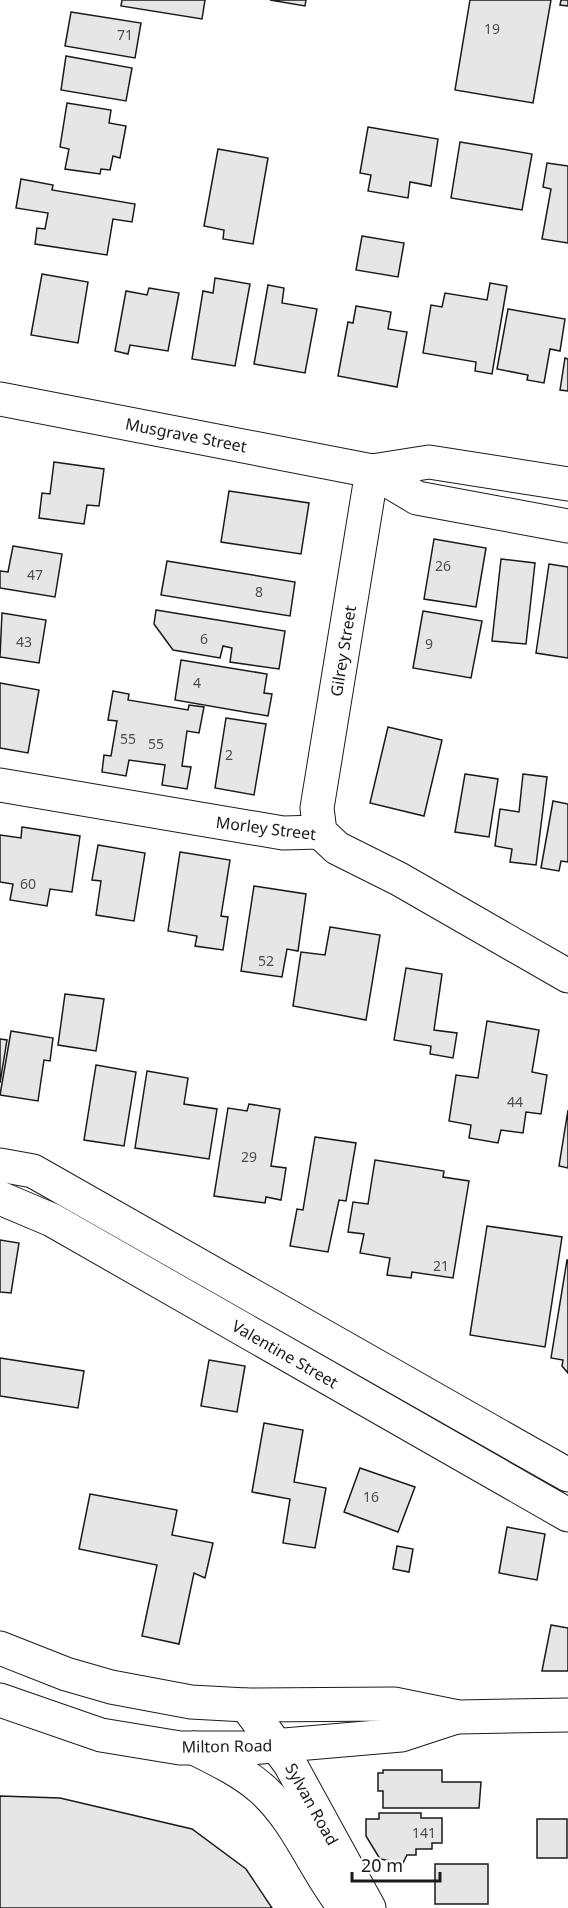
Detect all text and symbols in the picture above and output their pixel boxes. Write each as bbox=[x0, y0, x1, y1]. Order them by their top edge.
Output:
house number: 19 bbox=[484, 19, 500, 38]
house number: 71 bbox=[117, 25, 133, 44]
street label: Musgrave Street bbox=[123, 412, 249, 458]
house number: 26 bbox=[435, 556, 451, 575]
house number: 47 bbox=[27, 565, 43, 584]
house number: 8 bbox=[255, 582, 263, 601]
street label: Gilrey Street bbox=[325, 604, 361, 698]
house number: 6 bbox=[200, 629, 208, 648]
house number: 43 bbox=[16, 632, 32, 651]
house number: 9 bbox=[425, 634, 433, 653]
house number: 4 bbox=[193, 673, 201, 692]
house number: 55 bbox=[120, 729, 136, 748]
house number: 55 bbox=[148, 734, 164, 753]
house number: 2 bbox=[225, 745, 233, 764]
street label: Morley Street bbox=[215, 811, 317, 845]
house number: 60 bbox=[20, 874, 36, 893]
house number: 52 bbox=[258, 951, 274, 970]
house number: 44 bbox=[507, 1092, 523, 1111]
house number: 29 bbox=[241, 1147, 257, 1166]
house number: 21 bbox=[433, 1256, 449, 1275]
street label: Valentine Street bbox=[228, 1315, 342, 1393]
house number: 16 bbox=[363, 1487, 379, 1506]
street label: Milton Road bbox=[181, 1734, 273, 1758]
street label: Sylvan Road bbox=[280, 1759, 344, 1849]
house number: 141 bbox=[412, 1823, 436, 1842]
scale bar bbox=[352, 1845, 440, 1883]
text: 20 m bbox=[361, 1853, 403, 1877]

